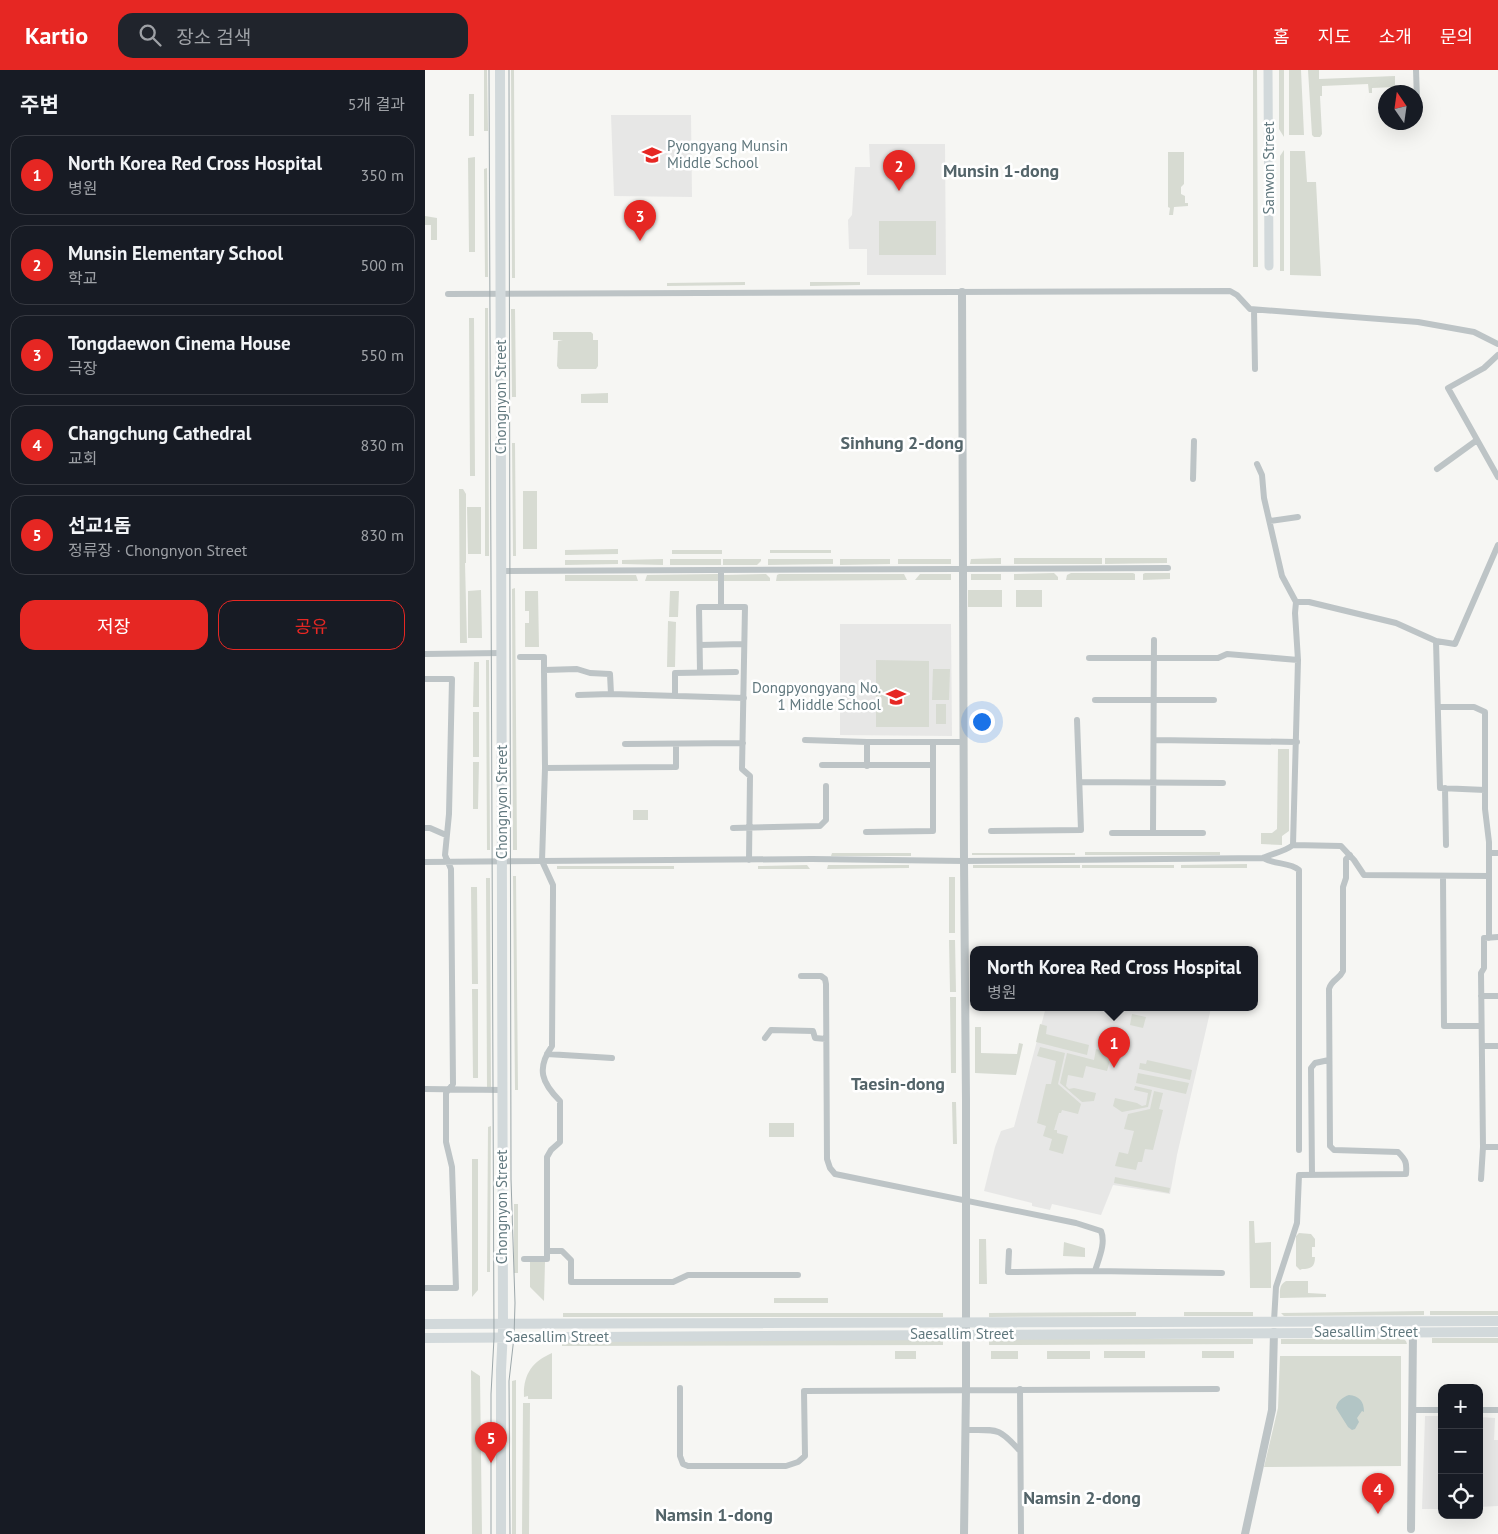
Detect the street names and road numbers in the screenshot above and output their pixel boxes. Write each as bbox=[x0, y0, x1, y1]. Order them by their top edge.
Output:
street label: Sanwon Street bbox=[1259, 121, 1278, 215]
street label: Chongnyon Street bbox=[491, 340, 510, 454]
street label: Chongnyon Street bbox=[492, 745, 511, 859]
street label: Chongnyon Street bbox=[492, 1150, 511, 1264]
street label: Saesallim Street bbox=[1314, 1322, 1418, 1341]
street label: Saesallim Street bbox=[910, 1324, 1014, 1343]
street label: Saesallim Street bbox=[505, 1327, 609, 1346]

